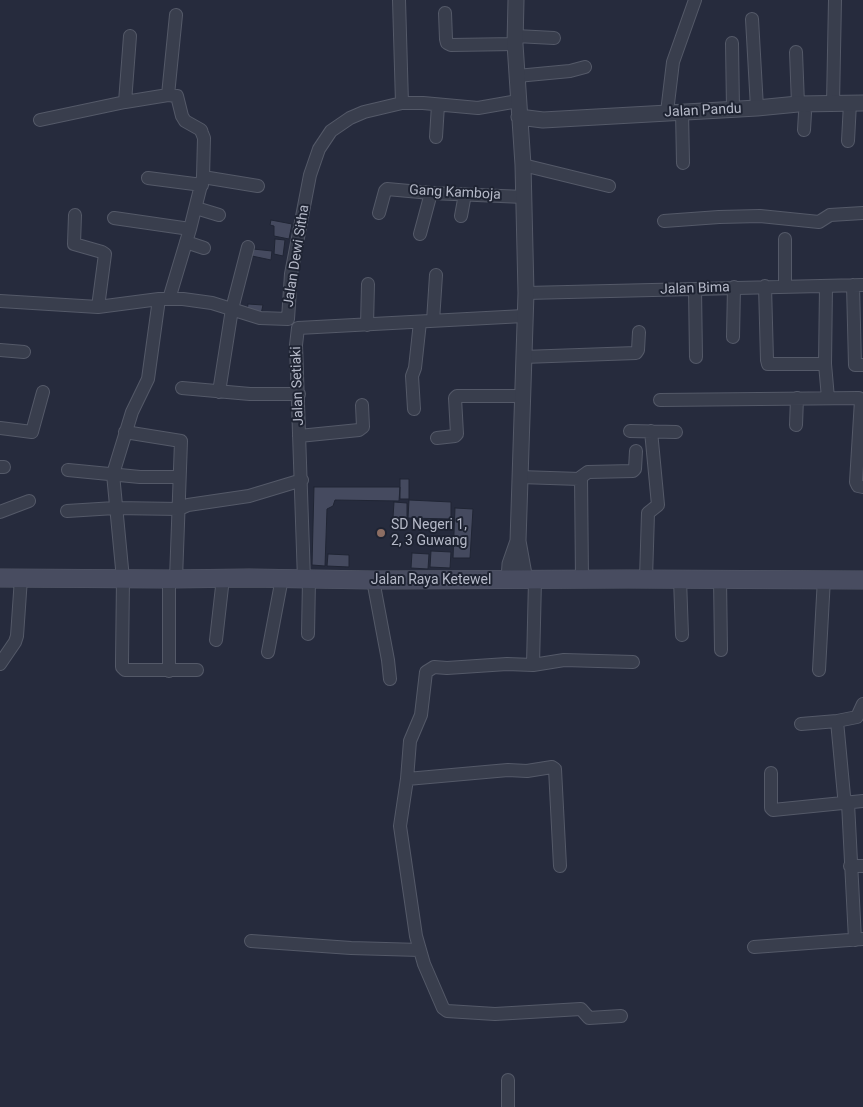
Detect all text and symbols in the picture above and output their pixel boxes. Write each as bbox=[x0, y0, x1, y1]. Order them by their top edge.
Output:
street label: Jalan Pandu bbox=[664, 101, 742, 121]
street label: Gang Kamboja bbox=[409, 182, 501, 204]
street label: Jalan Dewi Sitha bbox=[281, 204, 313, 308]
street label: Jalan Bima bbox=[660, 279, 730, 299]
street label: Jalan Setiaki bbox=[288, 346, 308, 426]
place label: SD Negeri 1, 2, 3 Guwang bbox=[391, 517, 467, 550]
marker: SD Negeri 1, 2, 3 Guwang bbox=[375, 527, 387, 539]
street label: Jalan Raya Ketewel bbox=[371, 572, 491, 588]

